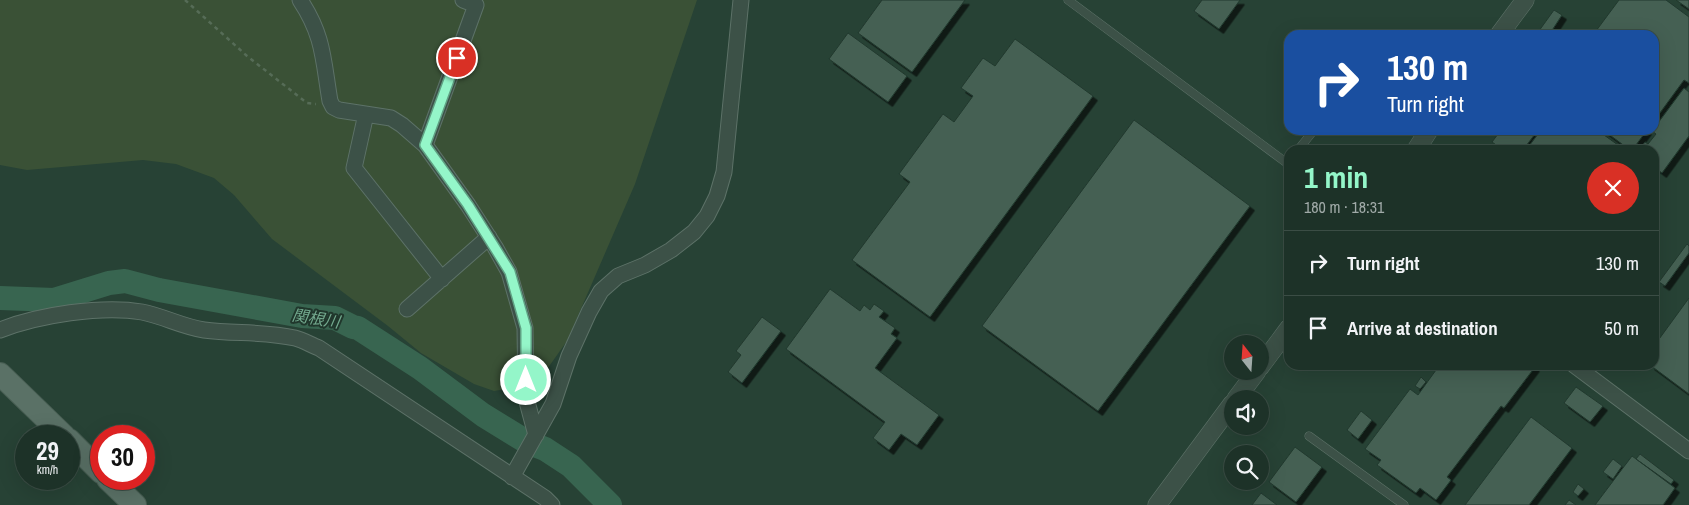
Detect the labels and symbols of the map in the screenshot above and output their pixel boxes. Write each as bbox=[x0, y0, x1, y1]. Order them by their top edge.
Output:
pin bbox=[436, 37, 478, 79]
water label: 関根川 bbox=[291, 303, 343, 333]
north arrow bbox=[1224, 335, 1269, 380]
position arrow bbox=[499, 353, 551, 405]
speed limit sign: 30 bbox=[90, 425, 155, 490]

